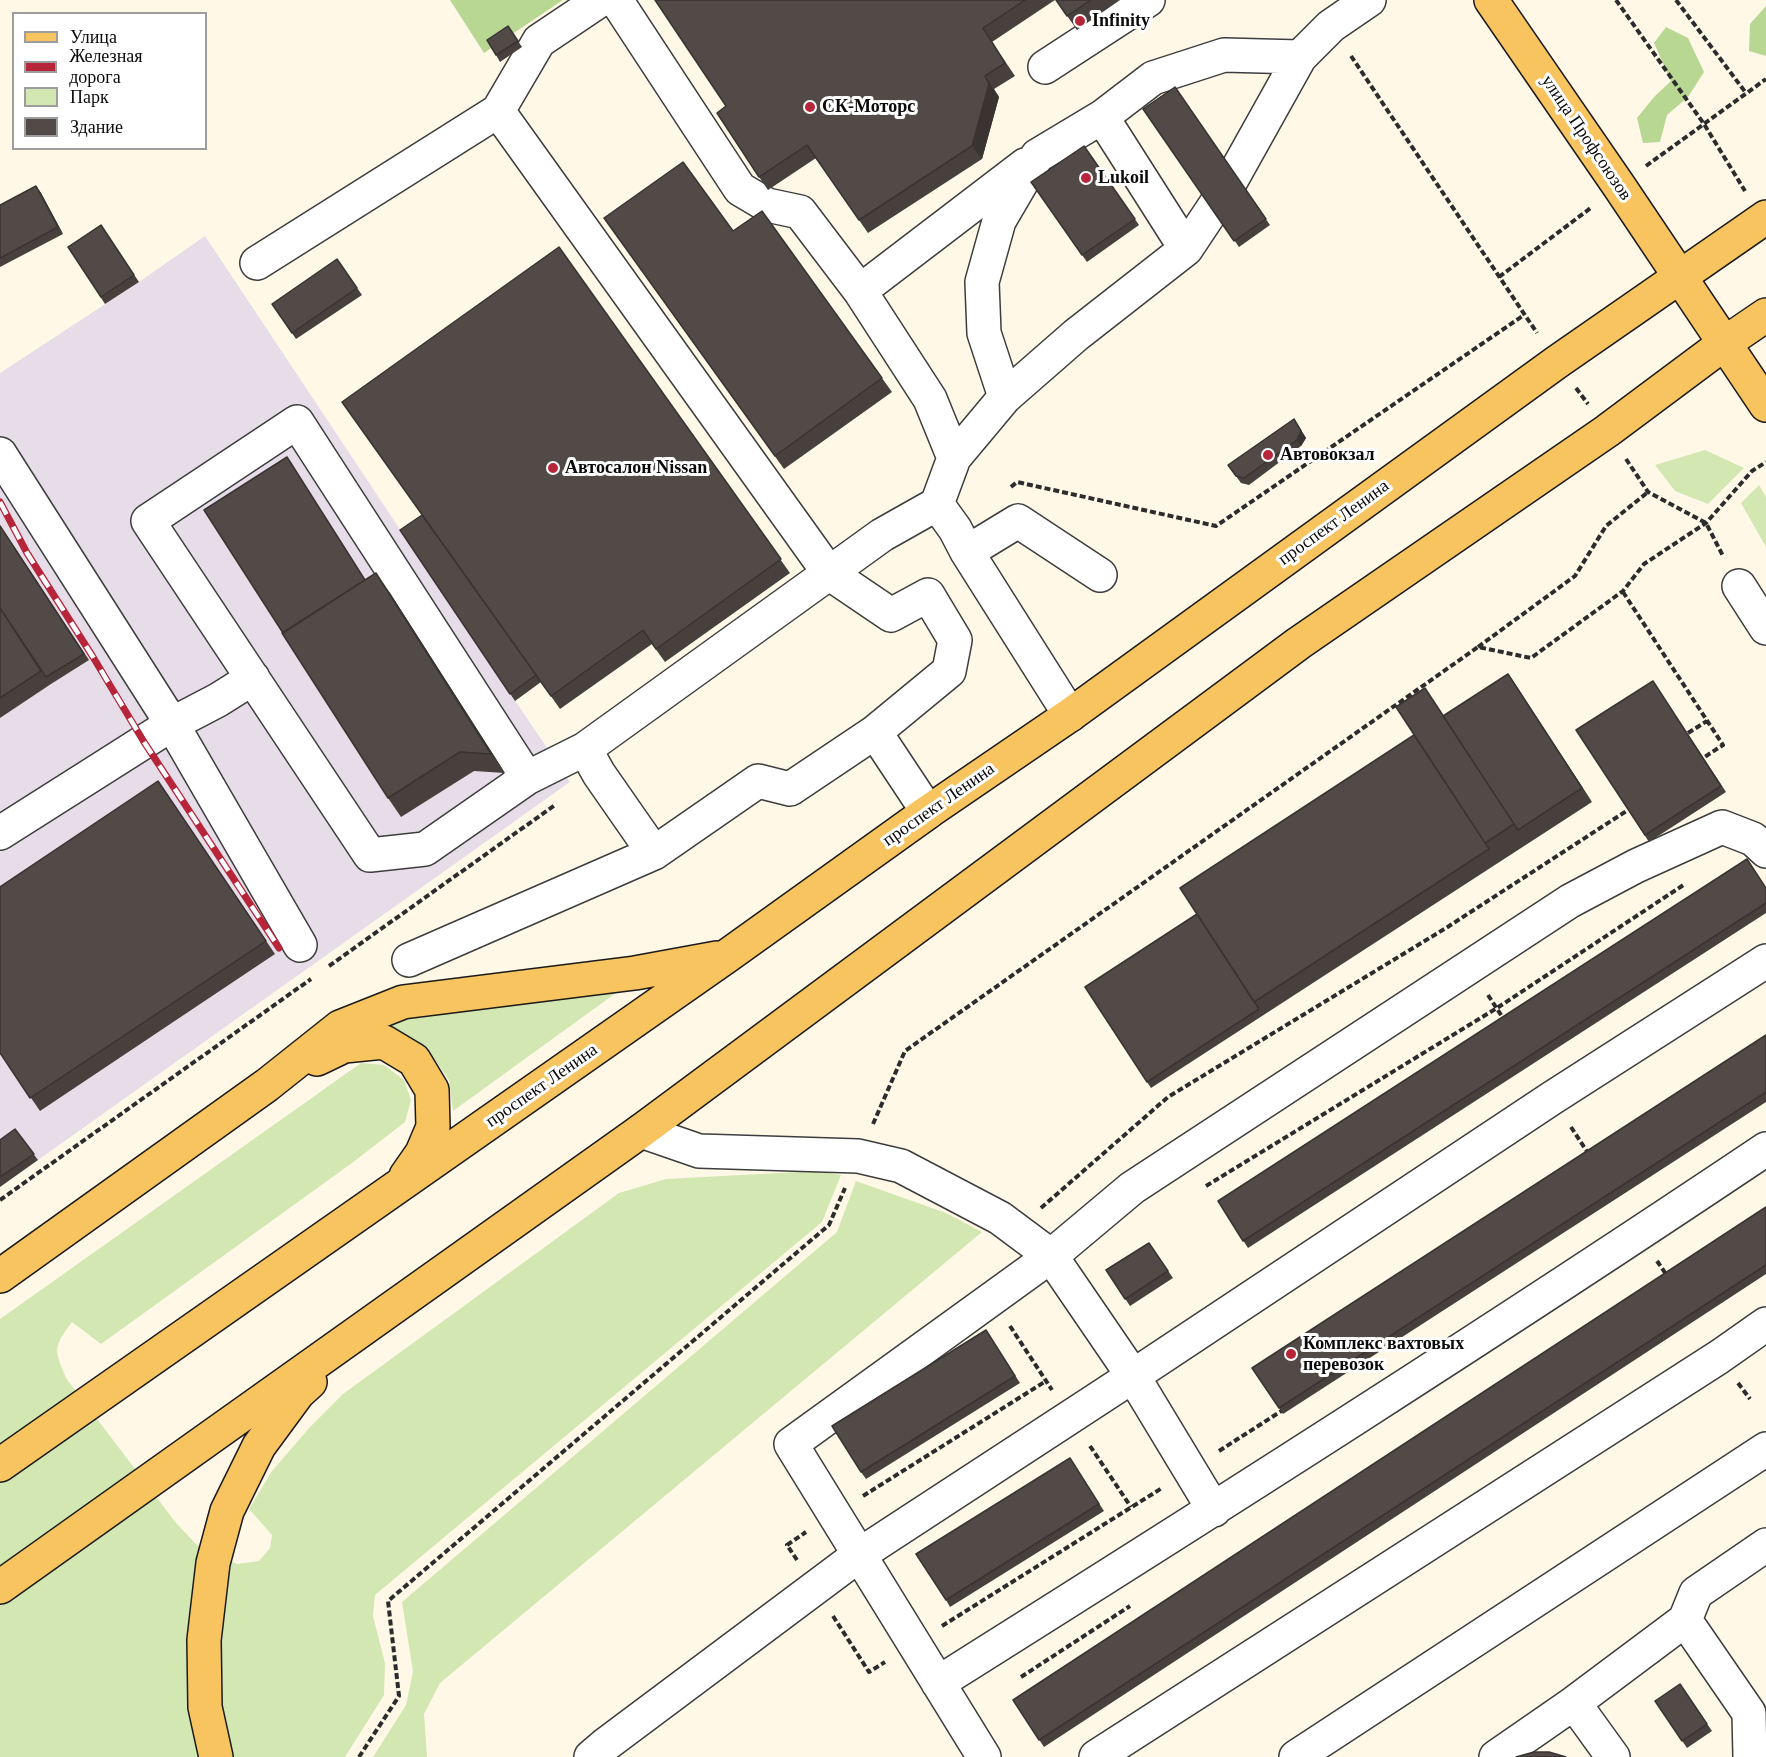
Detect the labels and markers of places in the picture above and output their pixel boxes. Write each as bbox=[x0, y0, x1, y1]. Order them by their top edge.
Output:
place label: Infinity bbox=[1092, 10, 1150, 32]
marker: Infinity bbox=[1073, 14, 1087, 28]
place label: СК-Моторс bbox=[822, 96, 915, 118]
marker: СК-Моторс bbox=[803, 100, 817, 114]
place label: Lukoil bbox=[1098, 167, 1149, 189]
marker: Lukoil bbox=[1079, 171, 1093, 185]
place label: Автовокзал bbox=[1280, 444, 1375, 466]
marker: Автовокзал bbox=[1261, 448, 1275, 462]
place label: Автосалон Nissan bbox=[565, 457, 707, 479]
marker: Автосалон Nissan bbox=[546, 461, 560, 475]
place label: Комплекс вахтовых перевозок bbox=[1303, 1333, 1464, 1376]
marker: Комплекс вахтовых перевозок bbox=[1284, 1347, 1298, 1361]

